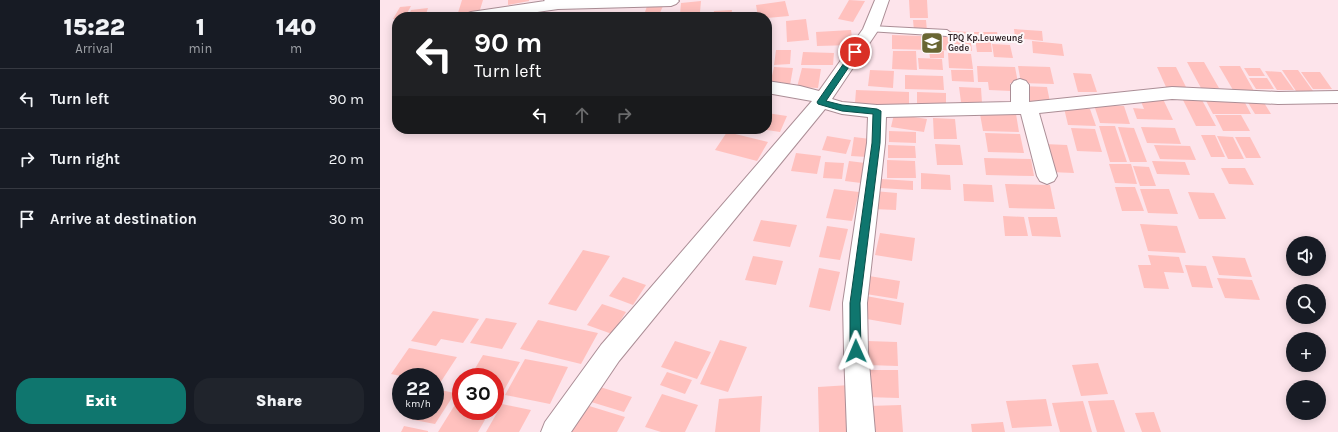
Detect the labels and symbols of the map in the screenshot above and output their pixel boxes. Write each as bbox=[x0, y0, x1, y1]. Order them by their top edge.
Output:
school or university icon: TPQ Kp.Leuweung Gede bbox=[919, 30, 945, 56]
place label: TPQ Kp.Leuweung Gede bbox=[948, 33, 1023, 53]
pin bbox=[838, 35, 872, 69]
position arrow bbox=[835, 330, 877, 372]
speed limit sign: 30 bbox=[452, 368, 504, 420]

